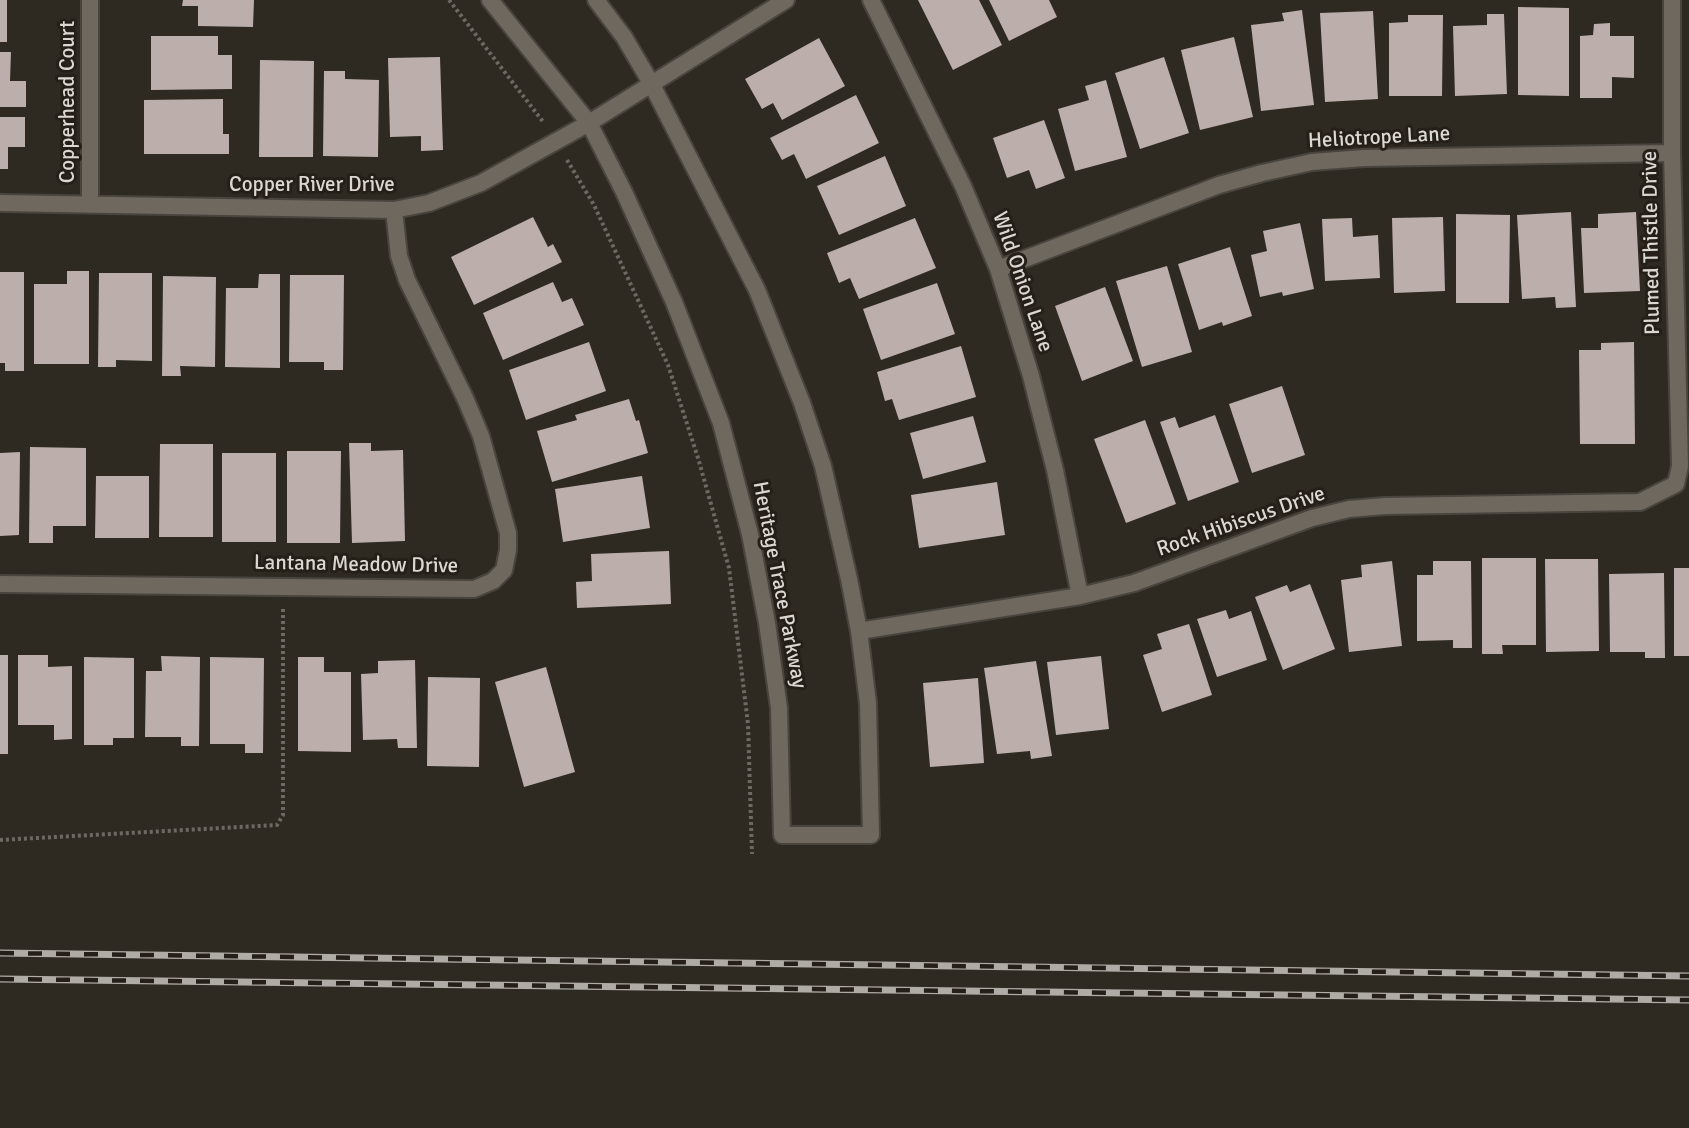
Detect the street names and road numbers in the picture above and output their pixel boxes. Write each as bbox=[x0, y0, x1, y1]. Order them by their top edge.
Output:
street label: Copperhead Court bbox=[55, 21, 81, 183]
street label: Heliotrope Lane bbox=[1307, 122, 1451, 154]
street label: Plumed Thistle Drive bbox=[1638, 151, 1666, 335]
street label: Copper River Drive bbox=[229, 172, 395, 198]
street label: Wild Onion Lane bbox=[986, 209, 1058, 355]
street label: Heritage Trace Parkway bbox=[747, 479, 811, 691]
street label: Rock Hibiscus Drive bbox=[1154, 481, 1328, 563]
street label: Lantana Meadow Drive bbox=[254, 551, 458, 579]

